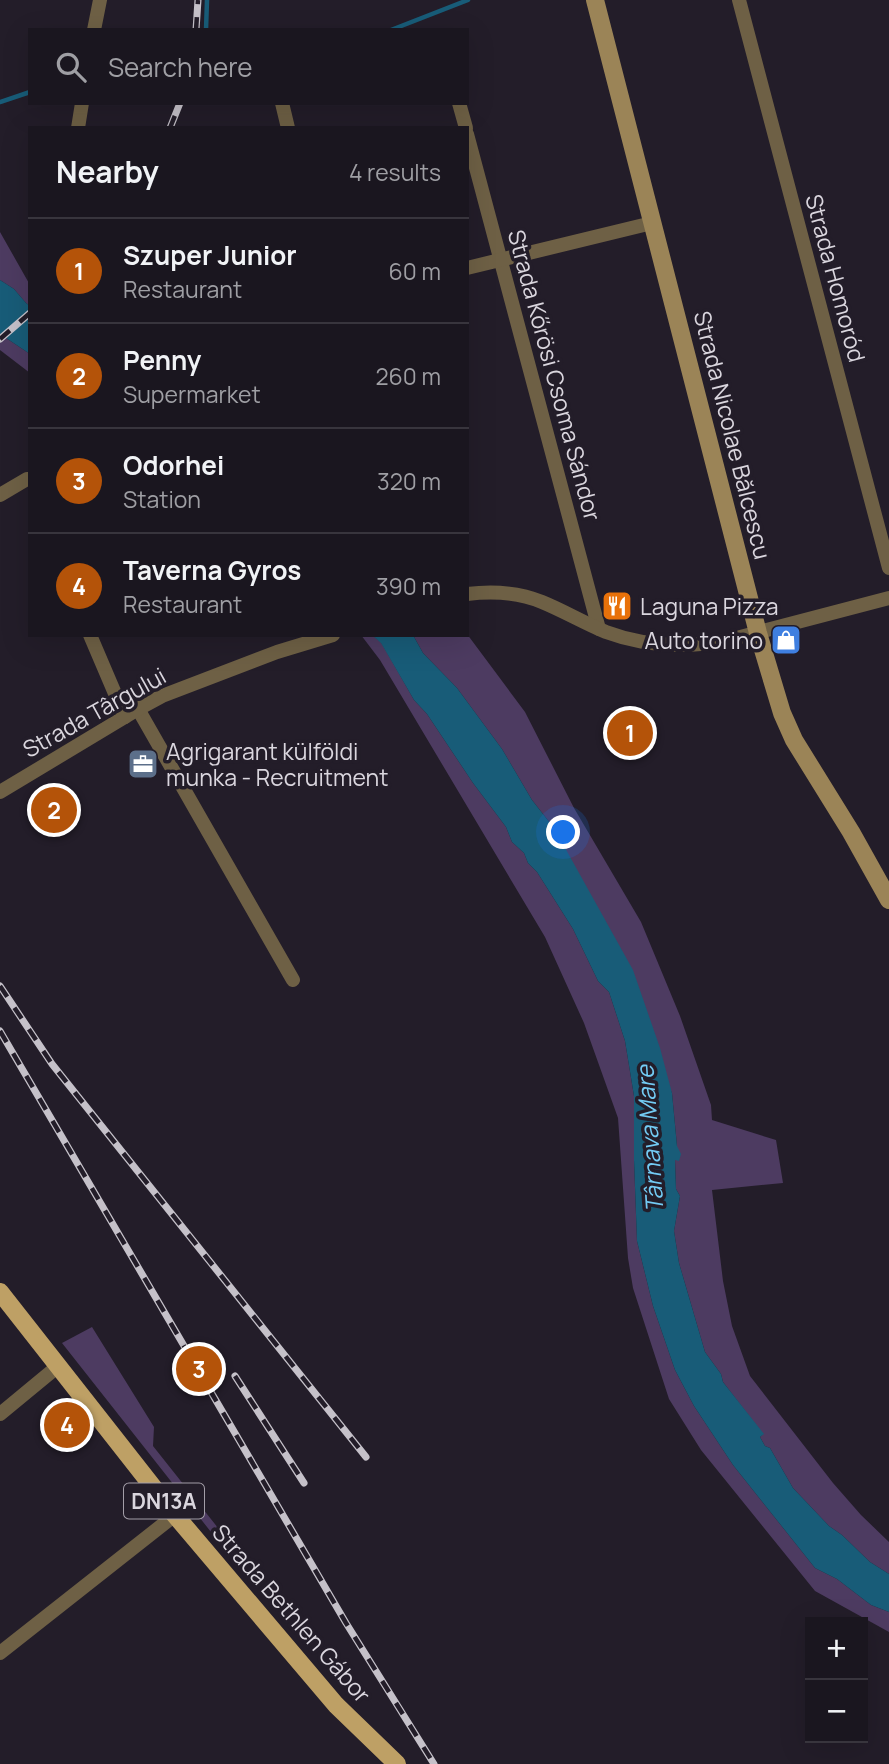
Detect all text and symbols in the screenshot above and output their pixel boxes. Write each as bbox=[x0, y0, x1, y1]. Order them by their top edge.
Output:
search box bbox=[28, 28, 469, 105]
icon: search bbox=[52, 48, 90, 86]
text: Search here bbox=[108, 49, 253, 85]
text: Nearby bbox=[56, 151, 159, 192]
text: 4 results bbox=[349, 156, 441, 188]
street label: Strada Homoród bbox=[798, 190, 874, 366]
street label: Strada Kőrösi Csoma Sándor bbox=[501, 226, 609, 524]
text: Szuper Junior bbox=[123, 237, 297, 273]
text: 1 bbox=[74, 255, 84, 287]
text: 60 m bbox=[389, 255, 441, 287]
text: Restaurant bbox=[123, 273, 242, 305]
street label: Strada Nicolae Bălcescu bbox=[687, 307, 779, 563]
text: Penny bbox=[123, 342, 201, 378]
text: 2 bbox=[72, 360, 86, 392]
text: 260 m bbox=[375, 360, 441, 392]
text: Supermarket bbox=[123, 378, 261, 410]
text: Odorhei bbox=[123, 447, 224, 483]
text: 3 bbox=[72, 465, 86, 497]
text: 320 m bbox=[377, 465, 441, 497]
text: Station bbox=[123, 483, 201, 515]
text: Taverna Gyros bbox=[123, 552, 301, 588]
text: 4 bbox=[72, 570, 86, 602]
text: 390 m bbox=[376, 570, 441, 602]
text: Restaurant bbox=[123, 588, 242, 620]
restaurant icon: Laguna Pizza bbox=[600, 589, 634, 623]
place label: Laguna Pizza bbox=[640, 590, 779, 622]
shop icon: Auto torino bbox=[769, 623, 803, 657]
place label: Auto torino bbox=[645, 624, 763, 656]
street label: Strada Târgului bbox=[17, 659, 171, 765]
pin: 1 bbox=[607, 707, 653, 759]
place label: Agrigarant külföldi munka - Recruitment bbox=[166, 735, 388, 793]
office icon: Agrigarant külföldi munka - Recruitment bbox=[126, 747, 160, 781]
pin: 2 bbox=[31, 784, 77, 836]
your location bbox=[546, 815, 580, 849]
water label: Târnava Mare bbox=[627, 1062, 671, 1214]
pin: 3 bbox=[176, 1343, 222, 1395]
pin: 4 bbox=[44, 1399, 90, 1451]
road number: DN13A bbox=[124, 1484, 204, 1518]
street label: Strada Bethlen Gábor bbox=[206, 1517, 378, 1709]
map controls bbox=[805, 1617, 868, 1743]
button: + bbox=[805, 1617, 868, 1680]
button: − bbox=[805, 1680, 868, 1743]

